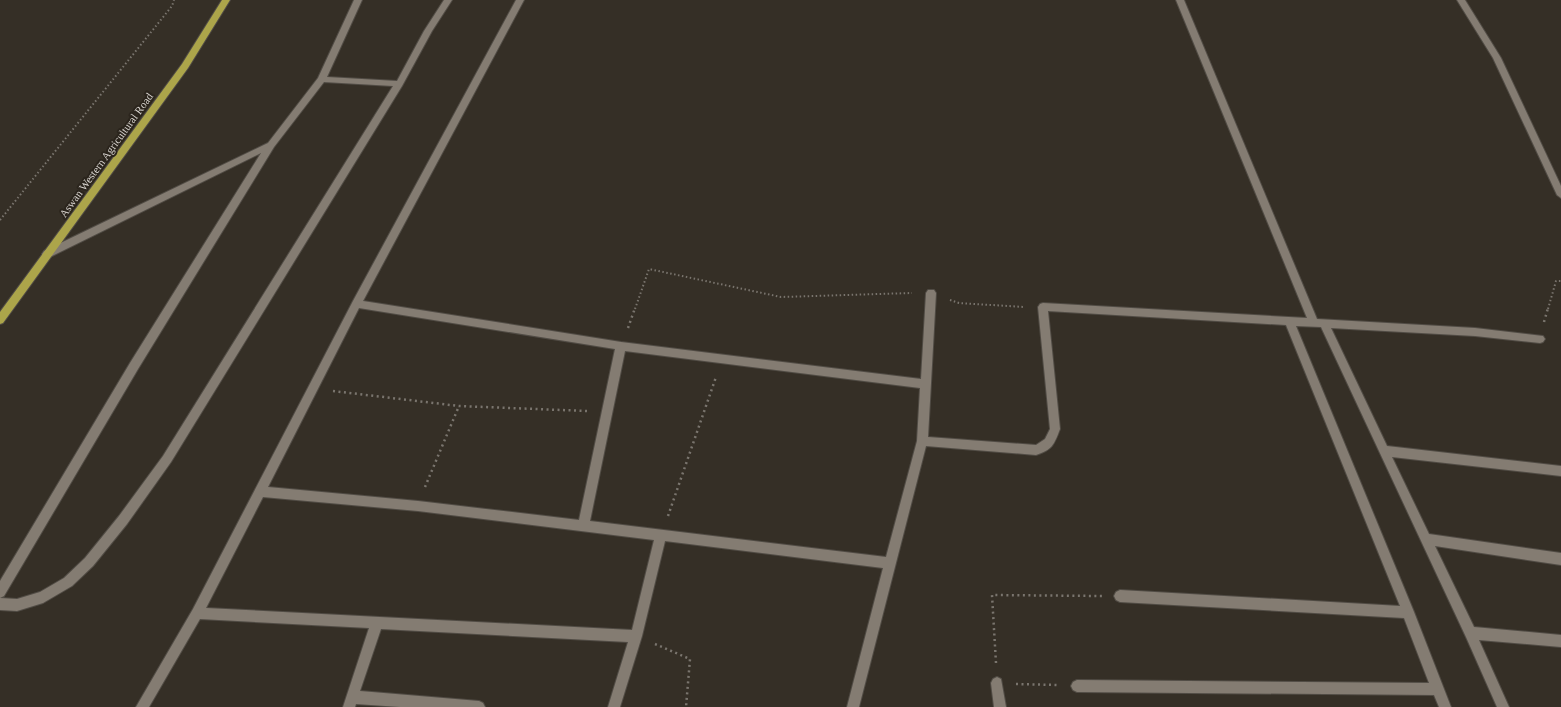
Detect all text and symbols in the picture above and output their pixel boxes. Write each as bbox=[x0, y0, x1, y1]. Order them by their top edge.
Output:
street label: Aswan Western Agricultural Road bbox=[57, 90, 155, 220]

